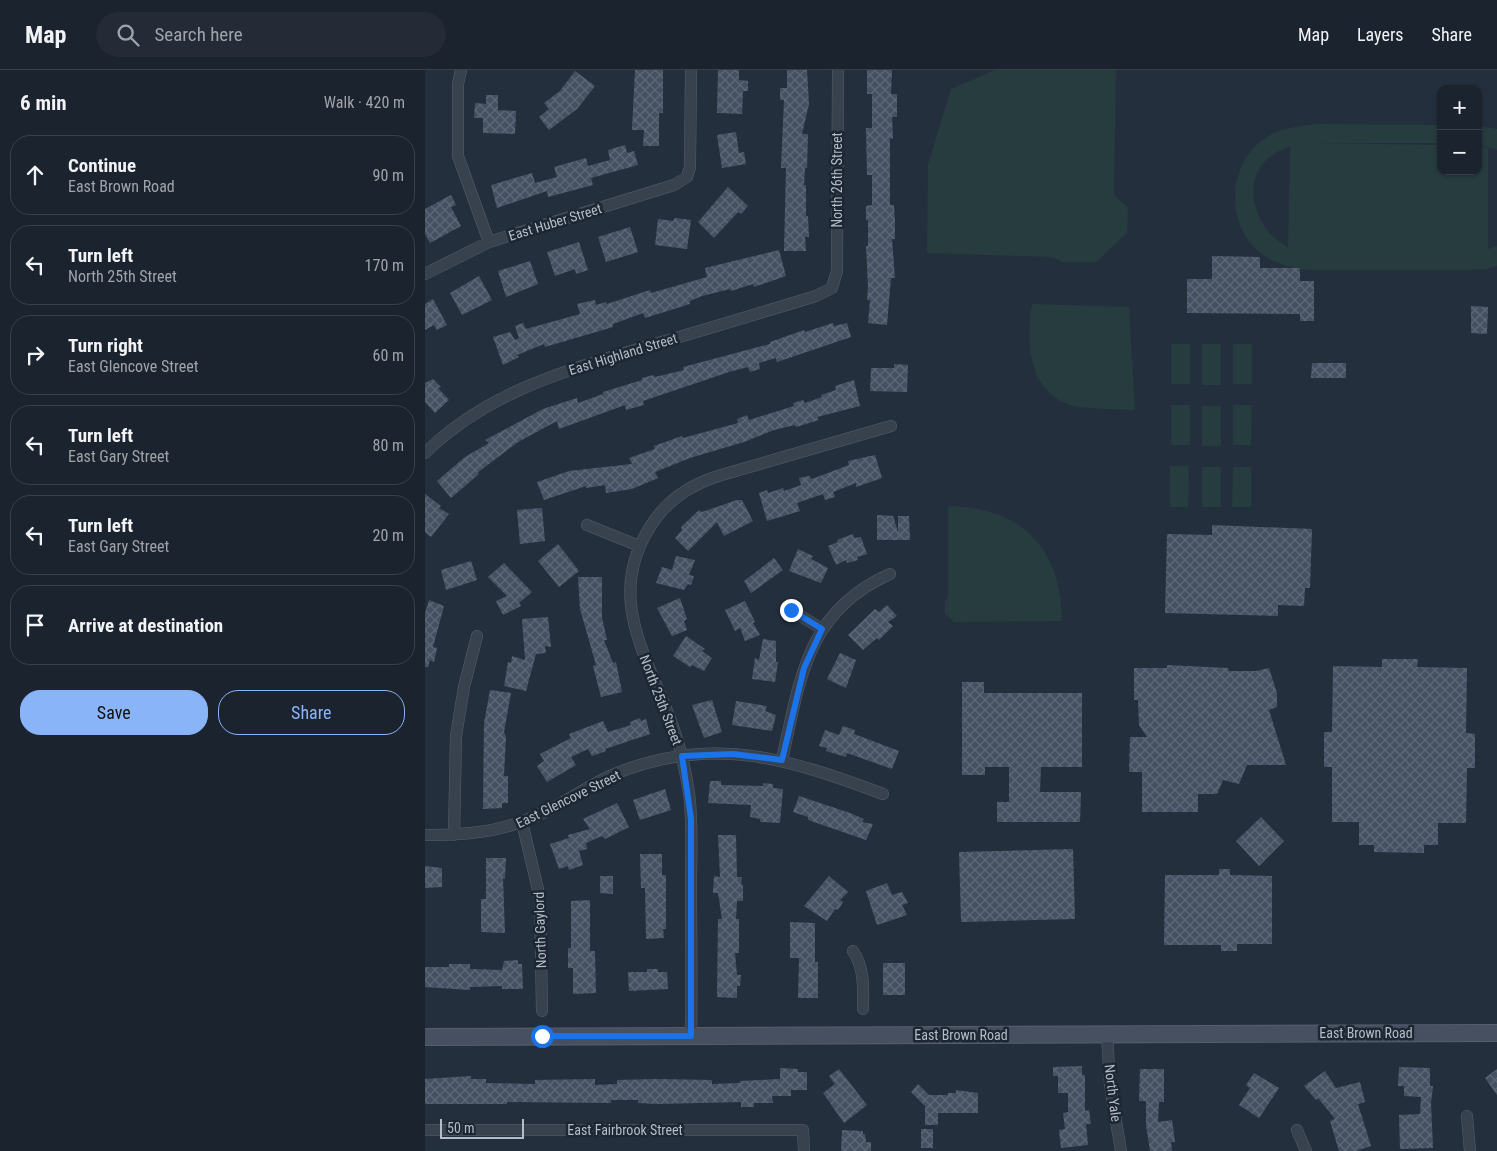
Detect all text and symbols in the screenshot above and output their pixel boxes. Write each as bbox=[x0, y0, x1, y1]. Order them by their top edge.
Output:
search box bbox=[96, 12, 446, 57]
text: Map bbox=[25, 21, 66, 49]
icon: search bbox=[114, 21, 142, 49]
text: Search here bbox=[154, 23, 243, 46]
text: Map bbox=[1298, 24, 1329, 45]
text: Layers bbox=[1357, 24, 1404, 45]
text: Share bbox=[1432, 24, 1472, 45]
map controls bbox=[1437, 85, 1482, 175]
button: + bbox=[1437, 85, 1482, 130]
text: 6 min bbox=[20, 91, 67, 115]
text: Walk · 420 m bbox=[324, 93, 405, 112]
button: − bbox=[1437, 130, 1482, 175]
street label: North 26th Street bbox=[829, 132, 845, 228]
text: Continue bbox=[68, 154, 136, 177]
icon: ahead bbox=[21, 161, 49, 189]
text: 90 m bbox=[372, 166, 404, 185]
text: East Brown Road bbox=[68, 177, 175, 196]
street label: East Huber Street bbox=[506, 200, 604, 244]
text: Turn left bbox=[68, 244, 133, 267]
icon: left bbox=[21, 251, 49, 279]
text: 170 m bbox=[365, 256, 404, 275]
text: North 25th Street bbox=[68, 267, 177, 286]
street label: East Highland Street bbox=[567, 330, 679, 378]
text: Turn right bbox=[68, 334, 143, 357]
icon: right bbox=[21, 341, 49, 369]
text: 60 m bbox=[372, 346, 404, 365]
text: East Glencove Street bbox=[68, 357, 198, 376]
text: Turn left bbox=[68, 424, 133, 447]
icon: left bbox=[21, 431, 49, 459]
text: 80 m bbox=[372, 436, 404, 455]
text: East Gary Street bbox=[68, 447, 169, 466]
text: Turn left bbox=[68, 514, 133, 537]
icon: left bbox=[21, 521, 49, 549]
text: 20 m bbox=[372, 526, 404, 545]
text: East Gary Street bbox=[68, 537, 169, 556]
route end bbox=[780, 599, 803, 622]
icon: arrive bbox=[21, 611, 49, 639]
text: Arrive at destination bbox=[68, 614, 223, 637]
street label: North 25th Street bbox=[636, 653, 686, 747]
button: Save bbox=[20, 690, 208, 735]
button: Share bbox=[218, 690, 405, 735]
street label: East Glencove Street bbox=[513, 767, 623, 831]
street label: North Gaylord bbox=[531, 892, 549, 968]
route start bbox=[531, 1025, 554, 1048]
street label: East Brown Road bbox=[1319, 1025, 1413, 1041]
street label: East Brown Road bbox=[914, 1027, 1008, 1043]
street label: North Yale bbox=[1102, 1063, 1125, 1123]
scale bar bbox=[440, 1116, 524, 1139]
text: 50 m bbox=[447, 1120, 475, 1136]
street label: East Fairbrook Street bbox=[567, 1122, 683, 1138]

